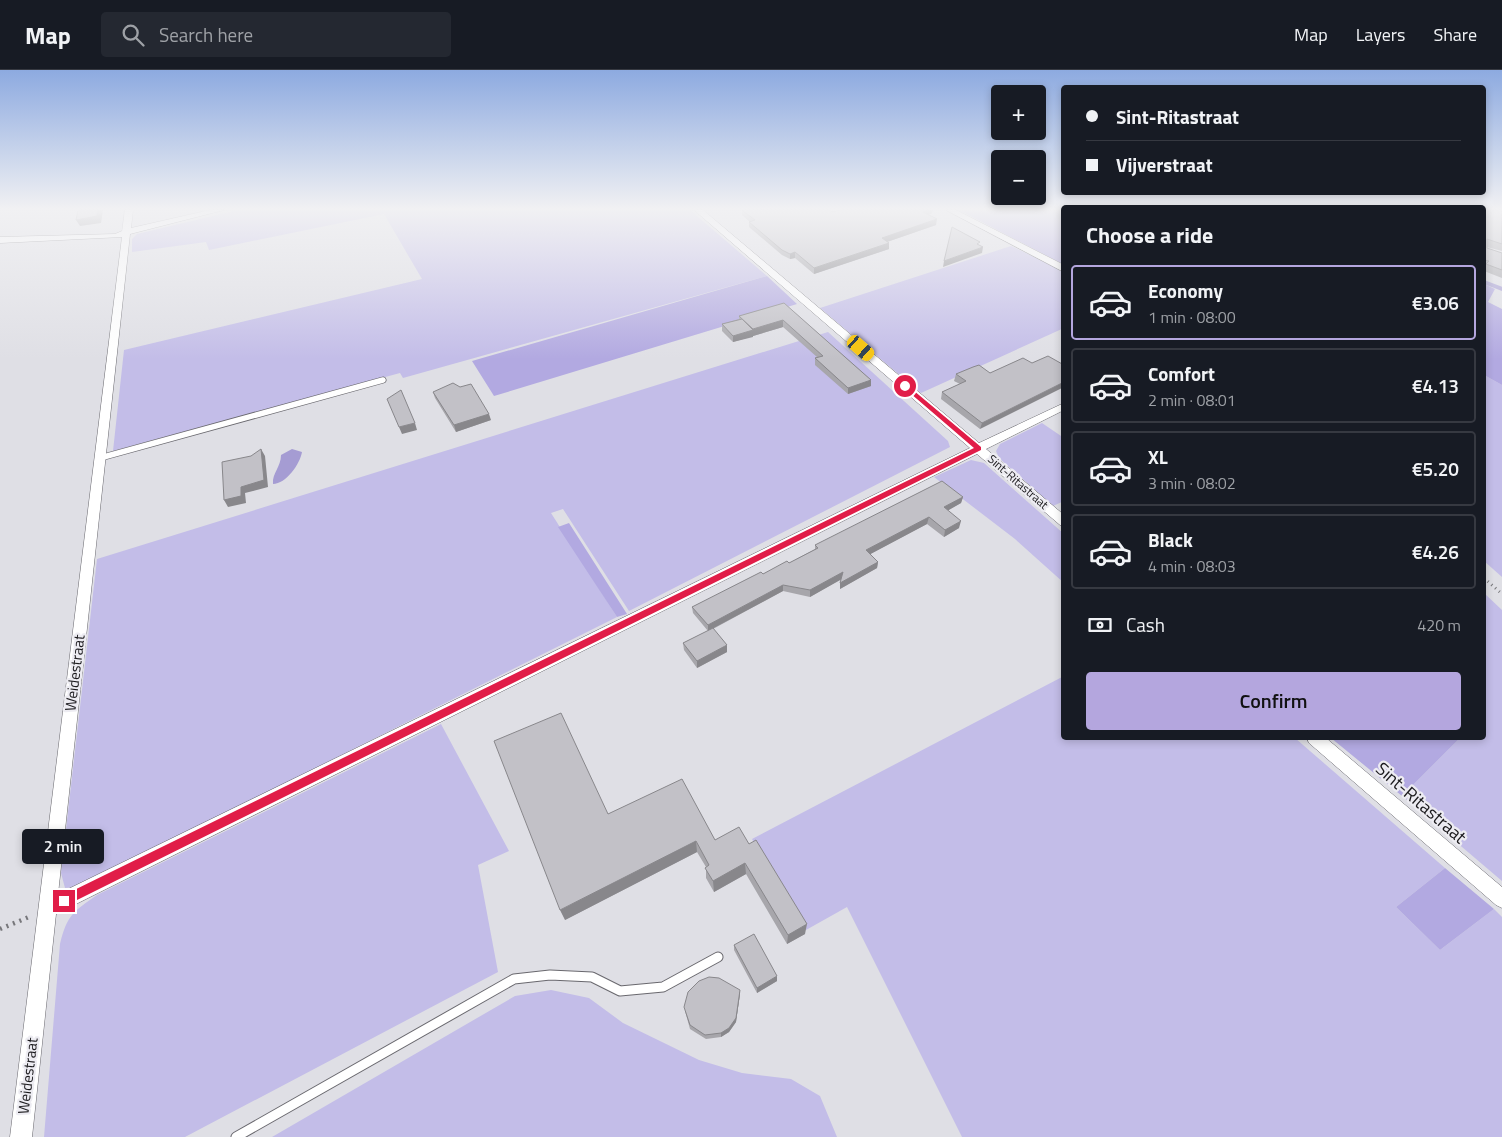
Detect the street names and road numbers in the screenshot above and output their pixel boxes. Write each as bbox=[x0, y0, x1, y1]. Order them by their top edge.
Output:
street label: Sint-Ritastraat bbox=[984, 450, 1054, 514]
street label: Weidestraat bbox=[58, 633, 91, 713]
street label: Sint-Ritastraat bbox=[1370, 755, 1473, 850]
street label: Weidestraat bbox=[11, 1036, 44, 1116]

